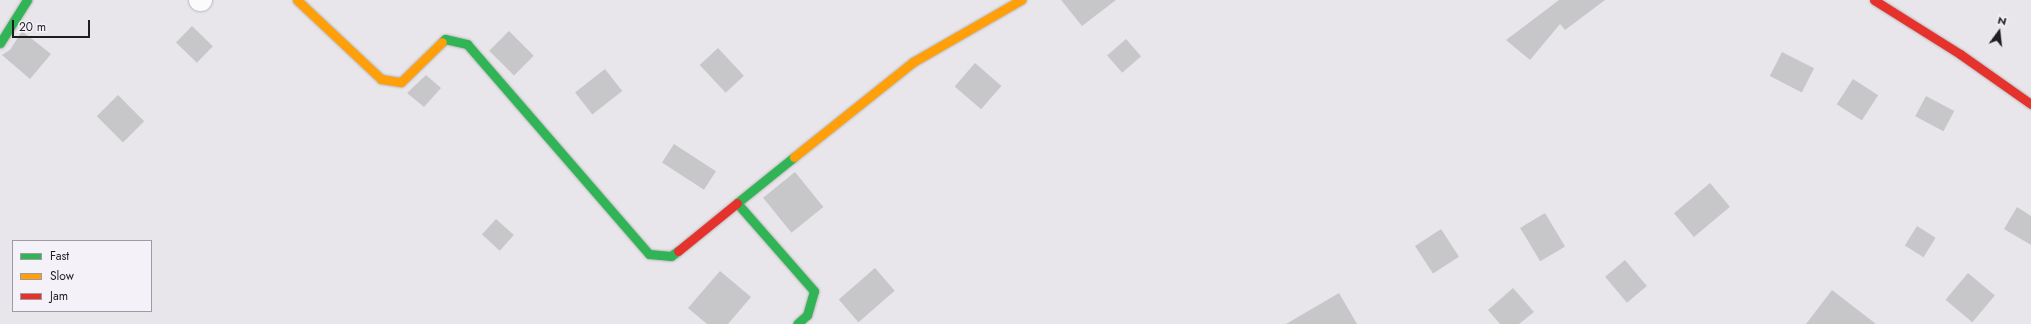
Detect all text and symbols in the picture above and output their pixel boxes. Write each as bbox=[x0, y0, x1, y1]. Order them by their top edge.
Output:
scale bar bbox=[14, 12, 92, 38]
north arrow bbox=[1979, 12, 2019, 52]
text: N bbox=[1996, 12, 2008, 29]
text: 20 m bbox=[19, 18, 46, 36]
legend bbox=[12, 240, 152, 312]
text: Fast bbox=[50, 247, 69, 265]
text: Slow bbox=[50, 267, 74, 285]
text: Jam bbox=[50, 287, 68, 305]

